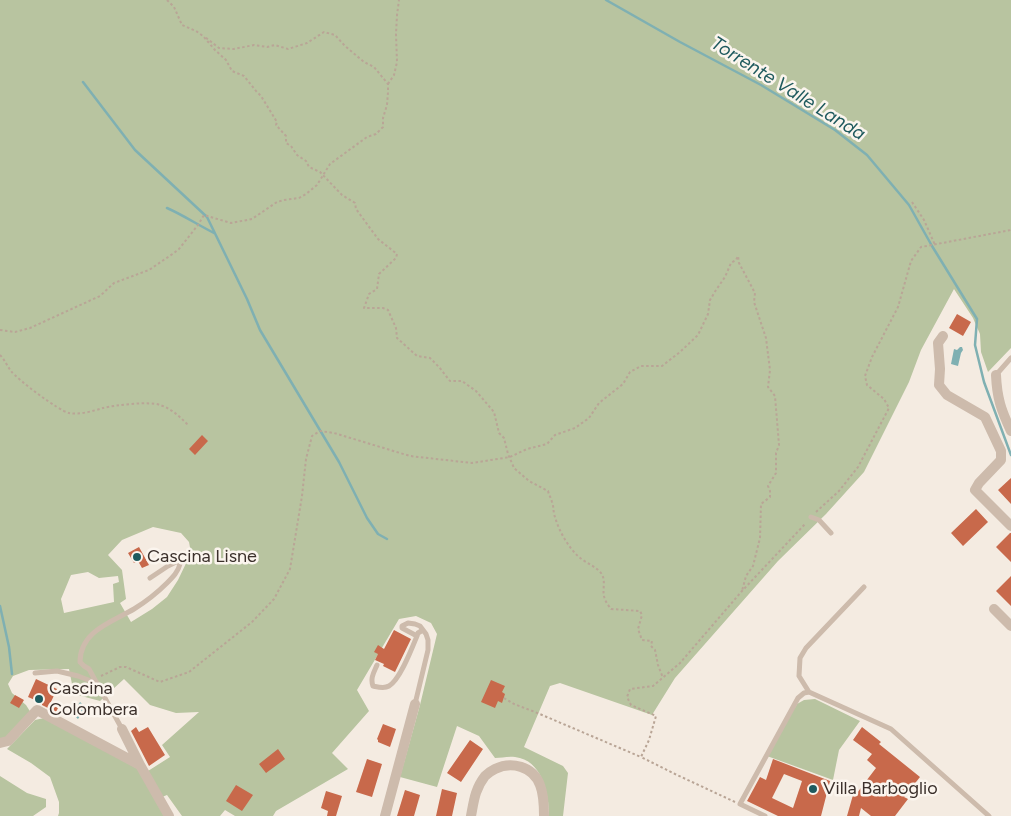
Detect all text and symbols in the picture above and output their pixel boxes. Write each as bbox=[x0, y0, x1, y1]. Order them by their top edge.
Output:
water label: Torrente Valle Landa bbox=[707, 32, 869, 146]
place label: Cascina Lisne bbox=[147, 546, 257, 568]
marker: Cascina Lisne bbox=[131, 551, 143, 563]
place label: Cascina Colombera bbox=[49, 678, 138, 721]
marker: Cascina Colombera bbox=[33, 693, 45, 705]
place label: Villa Barboglio bbox=[823, 778, 938, 800]
marker: Villa Barboglio bbox=[807, 783, 819, 795]

